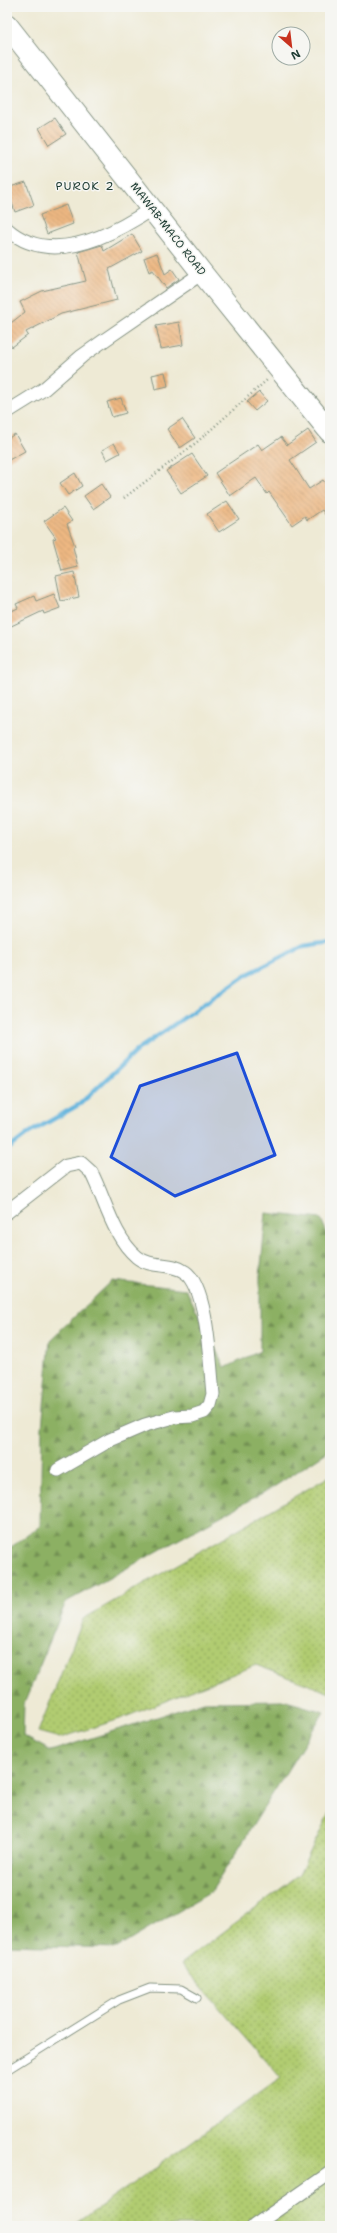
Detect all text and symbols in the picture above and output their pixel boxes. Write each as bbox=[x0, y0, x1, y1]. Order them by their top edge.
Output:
north arrow bbox=[271, 26, 311, 66]
text: N bbox=[288, 46, 303, 63]
district label: PUROK 2 bbox=[55, 178, 115, 194]
street label: MAWAB-MACO ROAD bbox=[127, 179, 209, 279]

